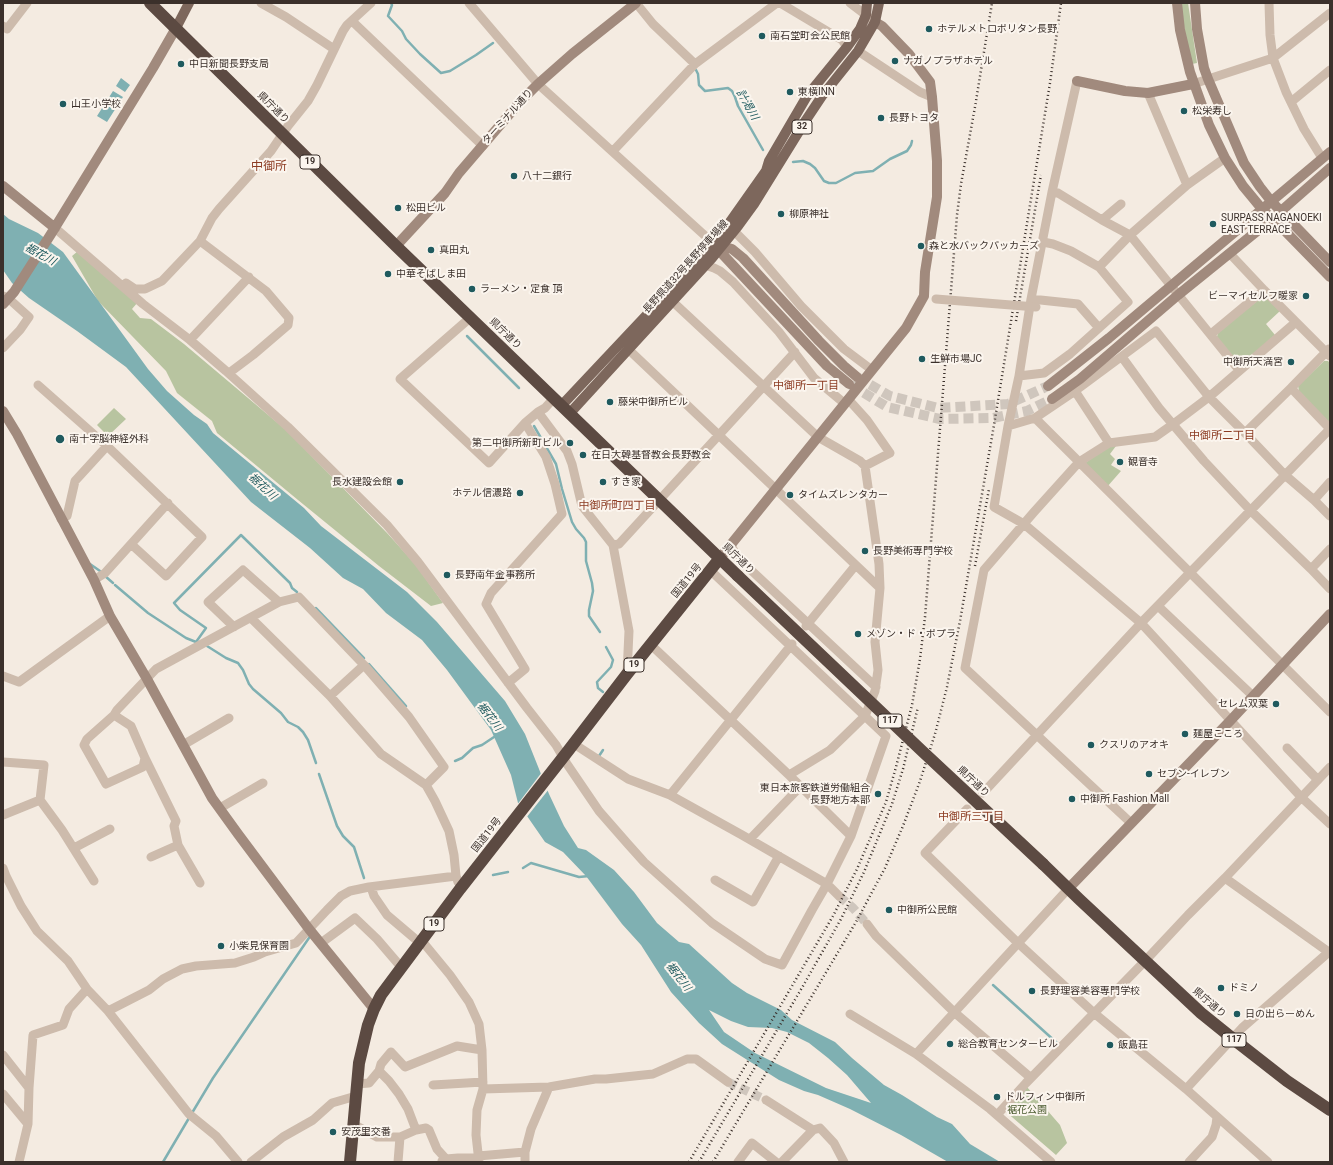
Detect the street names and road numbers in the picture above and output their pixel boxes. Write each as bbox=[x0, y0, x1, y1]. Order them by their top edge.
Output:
street label: ターミナル通り bbox=[480, 87, 536, 147]
street label: 県庁通り bbox=[255, 90, 291, 126]
road number: 32 bbox=[792, 120, 812, 134]
road number: 19 bbox=[300, 155, 320, 169]
street label: 長野県道32号長野停車場線 bbox=[641, 218, 731, 316]
street label: 県庁通り bbox=[486, 316, 524, 352]
street label: 県庁通り bbox=[719, 541, 757, 577]
street label: 国道19号 bbox=[669, 561, 705, 601]
road number: 19 bbox=[624, 658, 644, 672]
road number: 117 bbox=[878, 714, 902, 728]
street label: 県庁通り bbox=[954, 764, 992, 800]
street label: 国道19号 bbox=[470, 815, 504, 855]
road number: 19 bbox=[424, 917, 444, 931]
street label: 県庁通り bbox=[1190, 985, 1228, 1021]
road number: 117 bbox=[1222, 1033, 1246, 1047]

